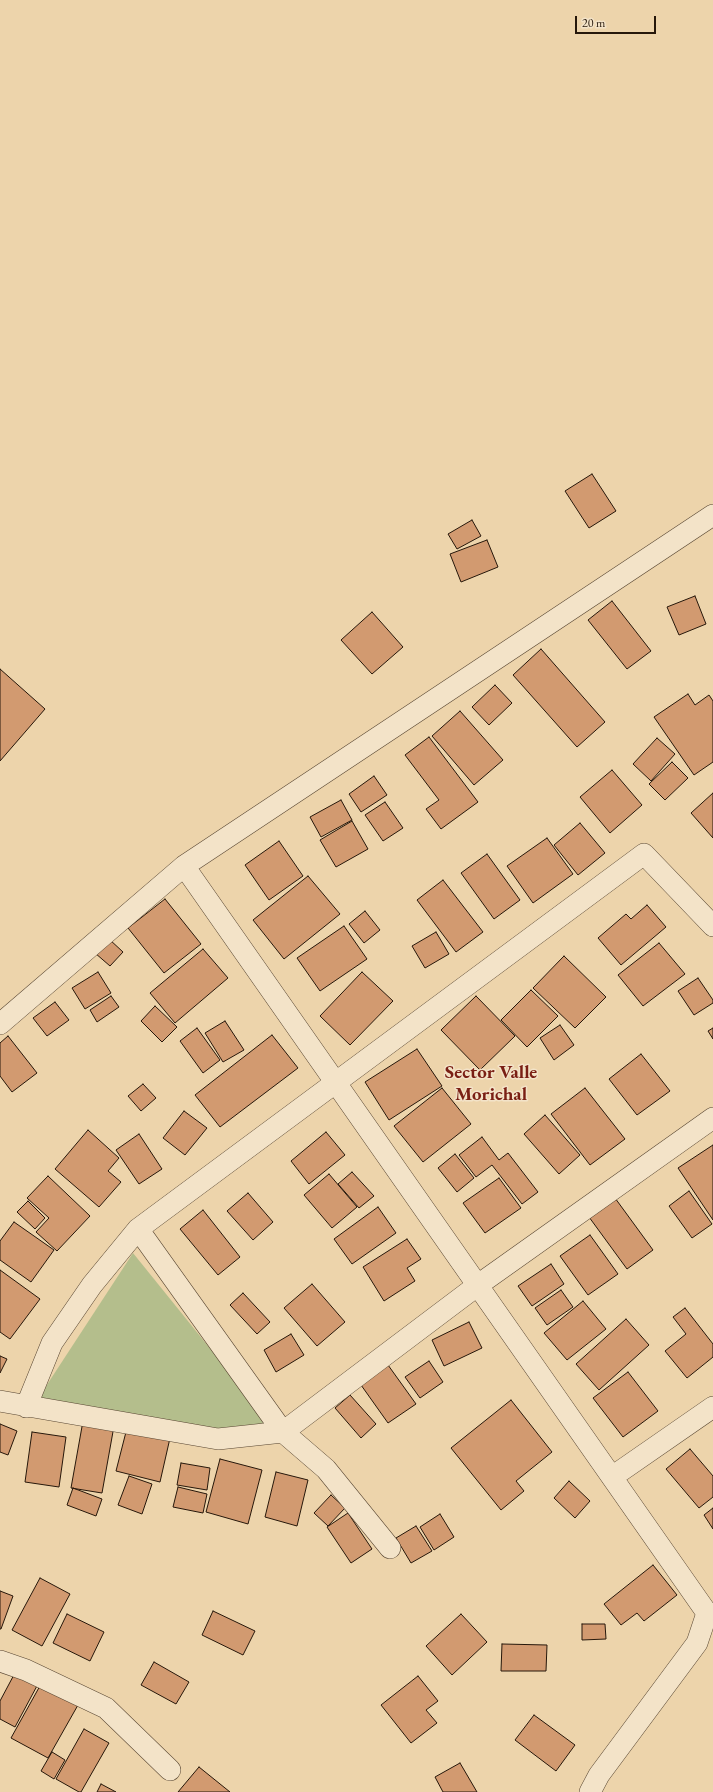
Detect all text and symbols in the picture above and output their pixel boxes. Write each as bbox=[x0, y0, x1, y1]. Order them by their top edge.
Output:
scale bar bbox=[577, 8, 658, 34]
text: 20 m bbox=[582, 15, 605, 31]
district label: Sector Valle Morichal bbox=[445, 1062, 537, 1106]

